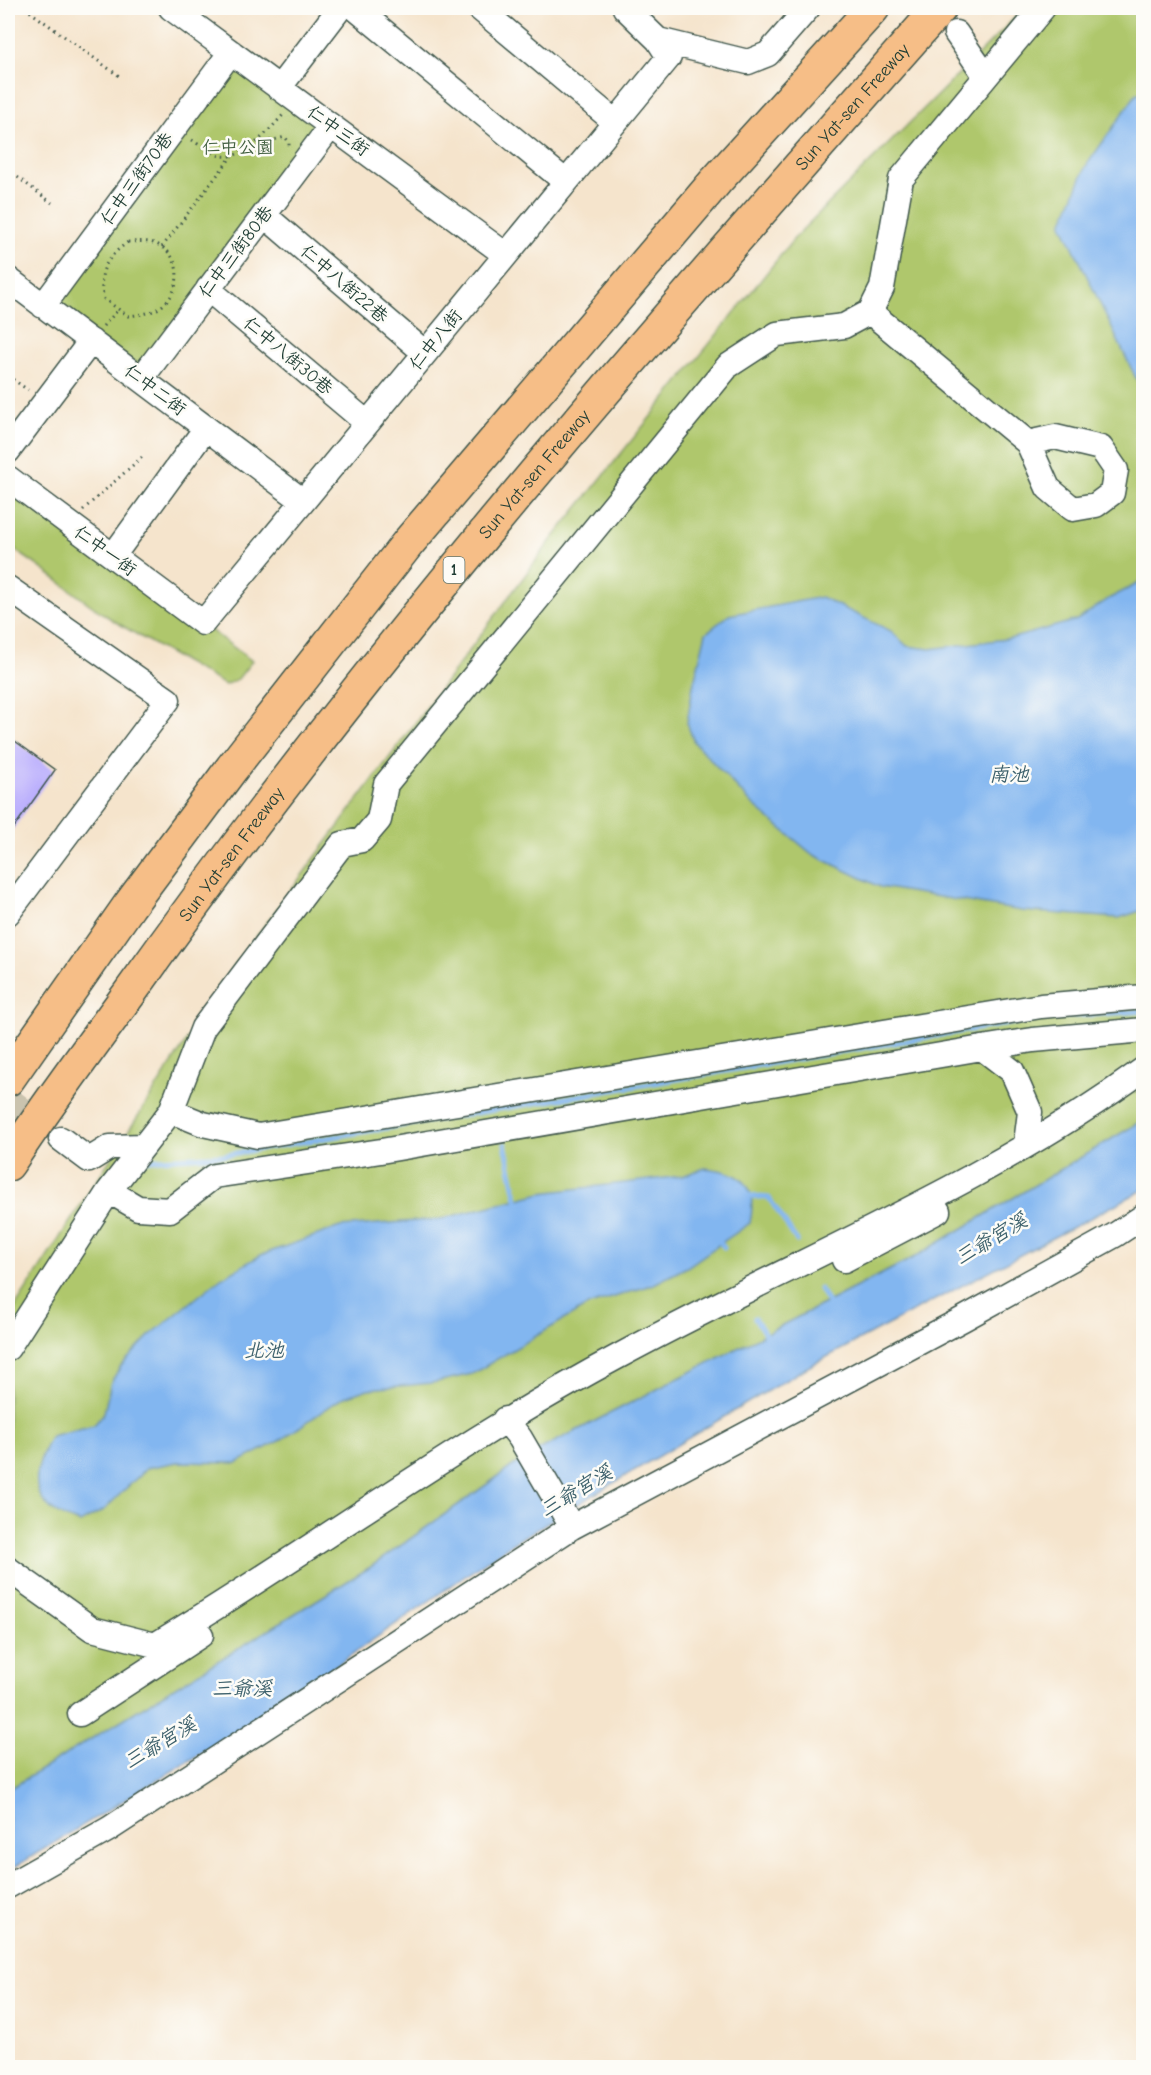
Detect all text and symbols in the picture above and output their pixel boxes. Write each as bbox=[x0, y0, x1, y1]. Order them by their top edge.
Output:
street label: Sun Yat-sen Freeway bbox=[791, 38, 915, 174]
street label: 仁中三街 bbox=[303, 101, 373, 161]
street label: 仁中三街70巷 bbox=[96, 129, 178, 229]
park label: 仁中公園 bbox=[202, 137, 274, 158]
street label: 仁中三街80巷 bbox=[194, 202, 278, 302]
street label: 仁中八街22巷 bbox=[296, 240, 392, 328]
street label: 仁中八街 bbox=[405, 305, 467, 375]
street label: 仁中八街30巷 bbox=[239, 313, 337, 399]
street label: 仁中二街 bbox=[120, 360, 190, 420]
street label: Sun Yat-sen Freeway bbox=[474, 405, 595, 543]
street label: 仁中一街 bbox=[70, 521, 140, 581]
road number: 1 bbox=[444, 557, 464, 583]
water label: 南池 bbox=[989, 763, 1030, 786]
street label: Sun Yat-sen Freeway bbox=[175, 782, 289, 925]
water label: 三爺宮溪 bbox=[951, 1208, 1032, 1269]
water label: 北池 bbox=[244, 1339, 285, 1362]
water label: 三爺宮溪 bbox=[536, 1460, 617, 1521]
water label: 三爺溪 bbox=[212, 1677, 273, 1700]
water label: 三爺宮溪 bbox=[120, 1712, 201, 1773]

